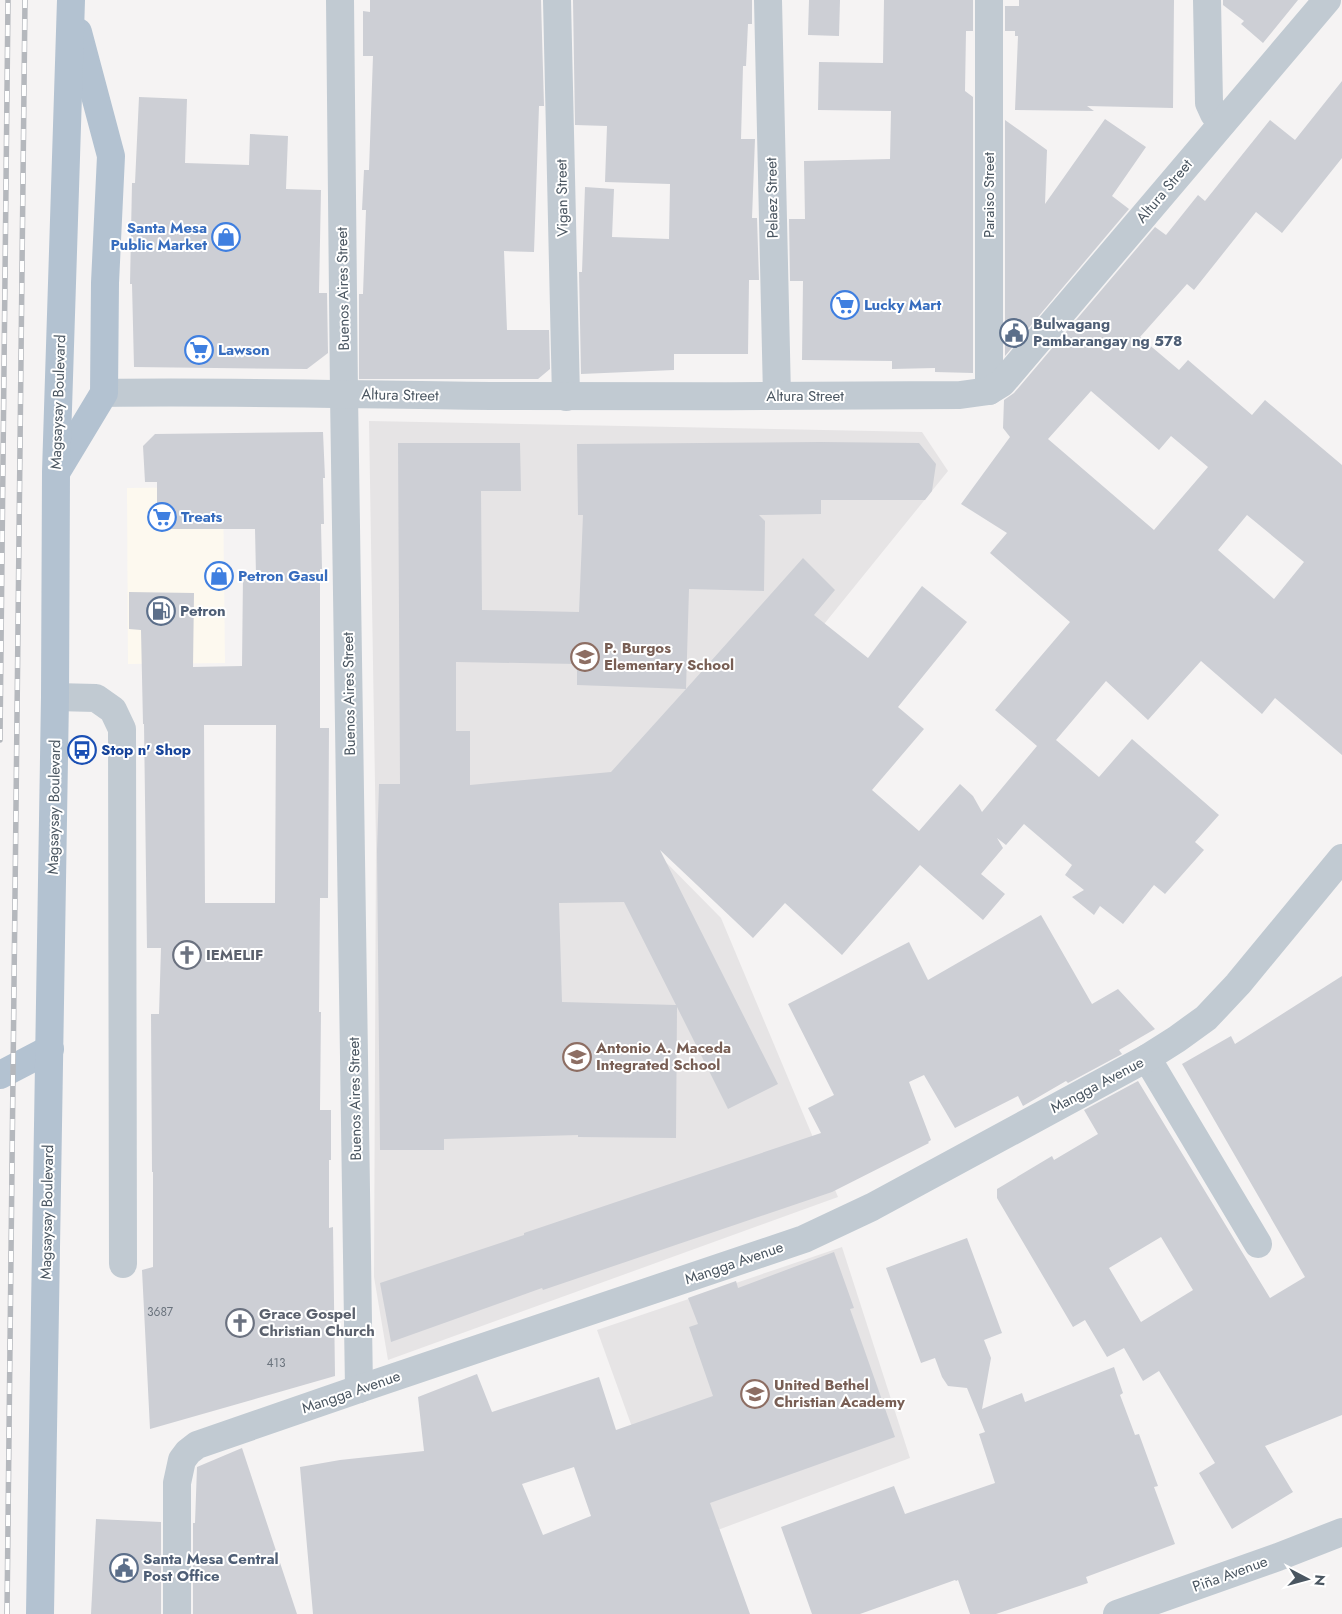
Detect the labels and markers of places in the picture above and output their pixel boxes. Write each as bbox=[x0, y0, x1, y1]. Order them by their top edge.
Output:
place label: Santa Mesa Public Market bbox=[111, 217, 207, 256]
shop icon: Santa Mesa Public Market bbox=[211, 222, 241, 252]
supermarket icon: Lucky Mart bbox=[830, 290, 860, 320]
place label: Lucky Mart bbox=[864, 294, 941, 316]
place label: Bulwagang Pambarangay ng 578 bbox=[1033, 313, 1182, 352]
public building icon: Bulwagang Pambarangay ng 578 bbox=[999, 318, 1029, 348]
supermarket icon: Lawson bbox=[184, 335, 214, 365]
place label: Lawson bbox=[218, 339, 270, 361]
supermarket icon: Treats bbox=[147, 502, 177, 532]
place label: Treats bbox=[181, 506, 223, 528]
shop icon: Petron Gasul bbox=[204, 561, 234, 591]
place label: Petron Gasul bbox=[238, 565, 328, 587]
fuel station icon: Petron bbox=[146, 596, 176, 626]
place label: Petron bbox=[180, 600, 226, 622]
place label: P. Burgos Elementary School bbox=[604, 637, 734, 676]
school or university icon: P. Burgos Elementary School bbox=[570, 642, 600, 672]
bus stop icon: Stop n' Shop bbox=[67, 735, 97, 765]
place label: Stop n' Shop bbox=[101, 739, 191, 761]
church icon: IEMELIF bbox=[172, 940, 202, 970]
place label: IEMELIF bbox=[206, 944, 263, 966]
place label: Antonio A. Maceda Integrated School bbox=[595, 1037, 731, 1076]
school or university icon: Antonio A. Maceda Integrated School bbox=[562, 1042, 592, 1072]
place label: Grace Gospel Christian Church bbox=[259, 1303, 375, 1342]
church icon: Grace Gospel Christian Church bbox=[225, 1308, 255, 1338]
place label: United Bethel Christian Academy bbox=[774, 1374, 905, 1413]
school or university icon: United Bethel Christian Academy bbox=[740, 1379, 770, 1409]
place label: Santa Mesa Central Post Office bbox=[143, 1548, 279, 1587]
public building icon: Santa Mesa Central Post Office bbox=[109, 1553, 139, 1583]

